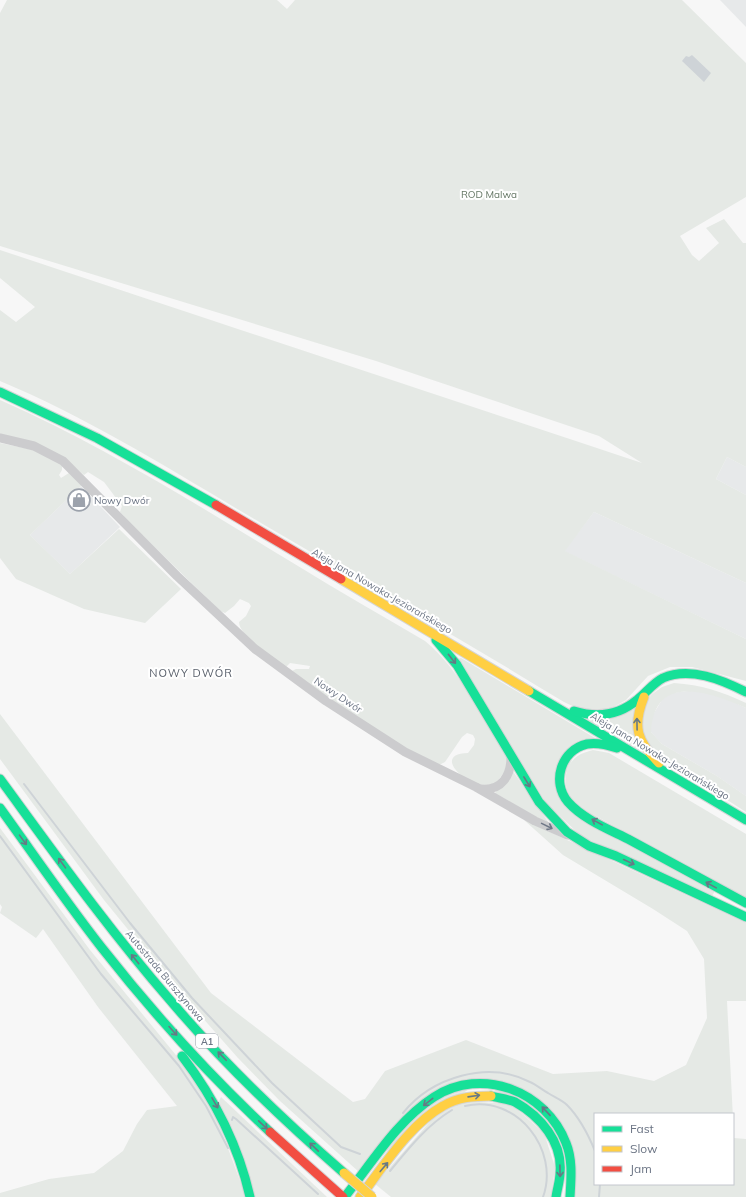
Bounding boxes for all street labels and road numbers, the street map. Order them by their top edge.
street label: Aleja Jana Nowaka-Jeziorańskiego [310,545,455,637]
street label: Nowy Dwór [311,674,365,716]
street label: Aleja Jana Nowaka-Jeziorańskiego [588,709,732,803]
street label: Autostrada Bursztynowa [123,927,207,1025]
road number: A1 [196,1034,218,1048]

